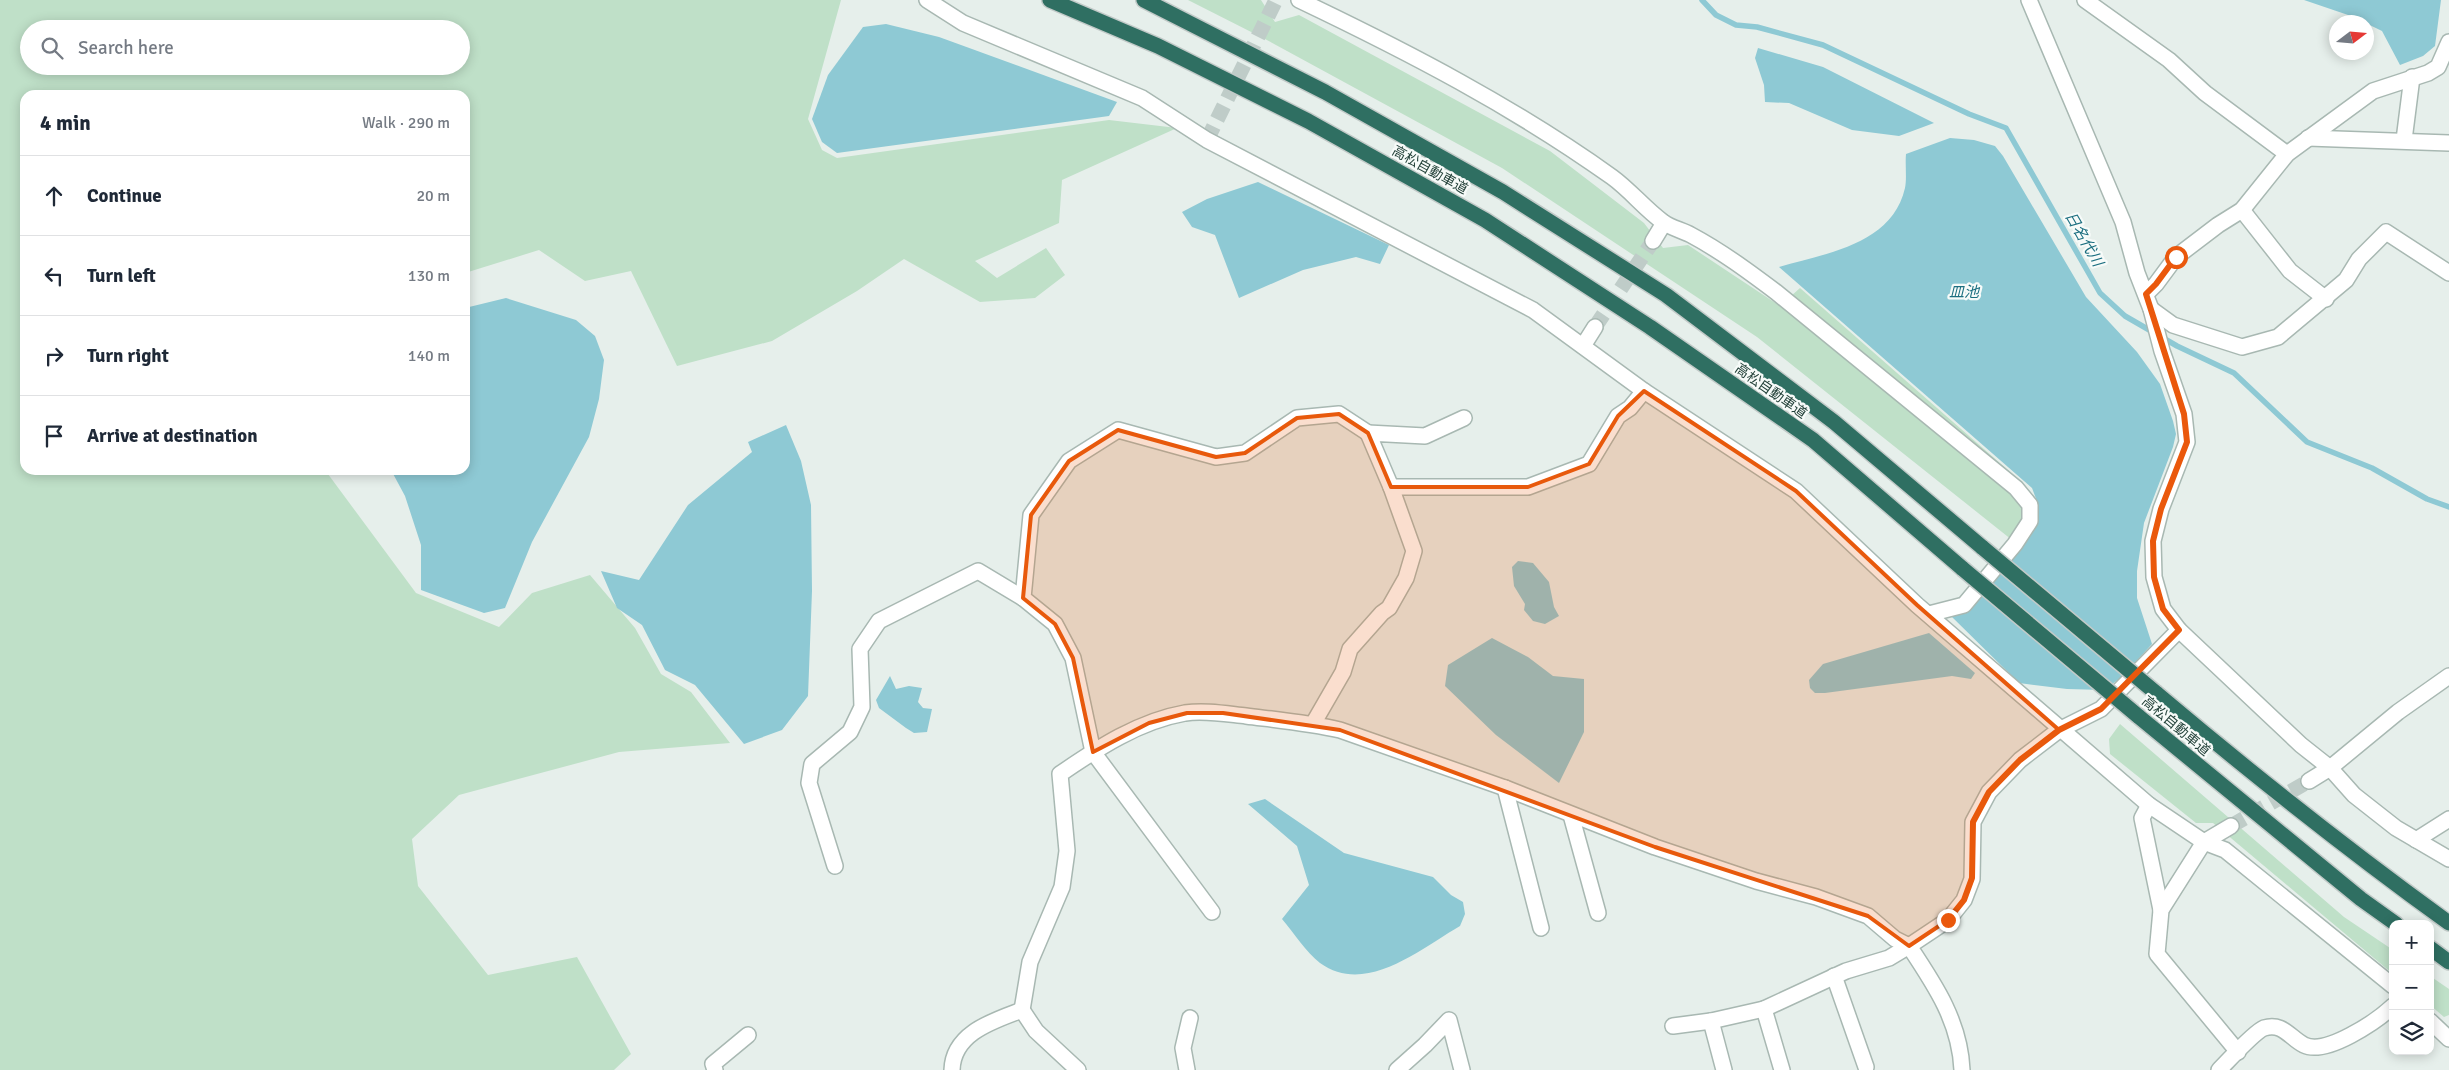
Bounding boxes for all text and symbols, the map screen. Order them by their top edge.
north arrow [2329,15,2374,60]
search box [20,20,470,75]
icon: search [38,34,66,62]
text: Search here [78,36,174,60]
text: 4 min [40,110,91,136]
text: Walk · 290 m [362,113,450,133]
street label: 高松自動車道 [1389,142,1471,198]
icon: ahead [40,182,68,210]
text: Continue [87,184,162,208]
text: 20 m [416,186,450,206]
water label: 日名代川 [2061,209,2108,271]
route start [2165,246,2188,269]
icon: left [40,262,68,290]
text: Turn left [87,264,156,288]
text: 130 m [408,266,450,286]
water label: 皿池 [1949,283,1981,301]
icon: right [40,342,68,370]
text: Turn right [87,344,169,368]
text: 140 m [408,346,450,366]
street label: 高松自動車道 [1732,360,1810,422]
icon: arrive [40,422,68,450]
text: Arrive at destination [87,424,258,448]
street label: 高松自動車道 [2138,692,2214,760]
route end [1937,909,1960,932]
map controls [2389,920,2434,1055]
button: + [2389,920,2434,965]
button: − [2389,965,2434,1010]
button: layers [2389,1010,2434,1055]

